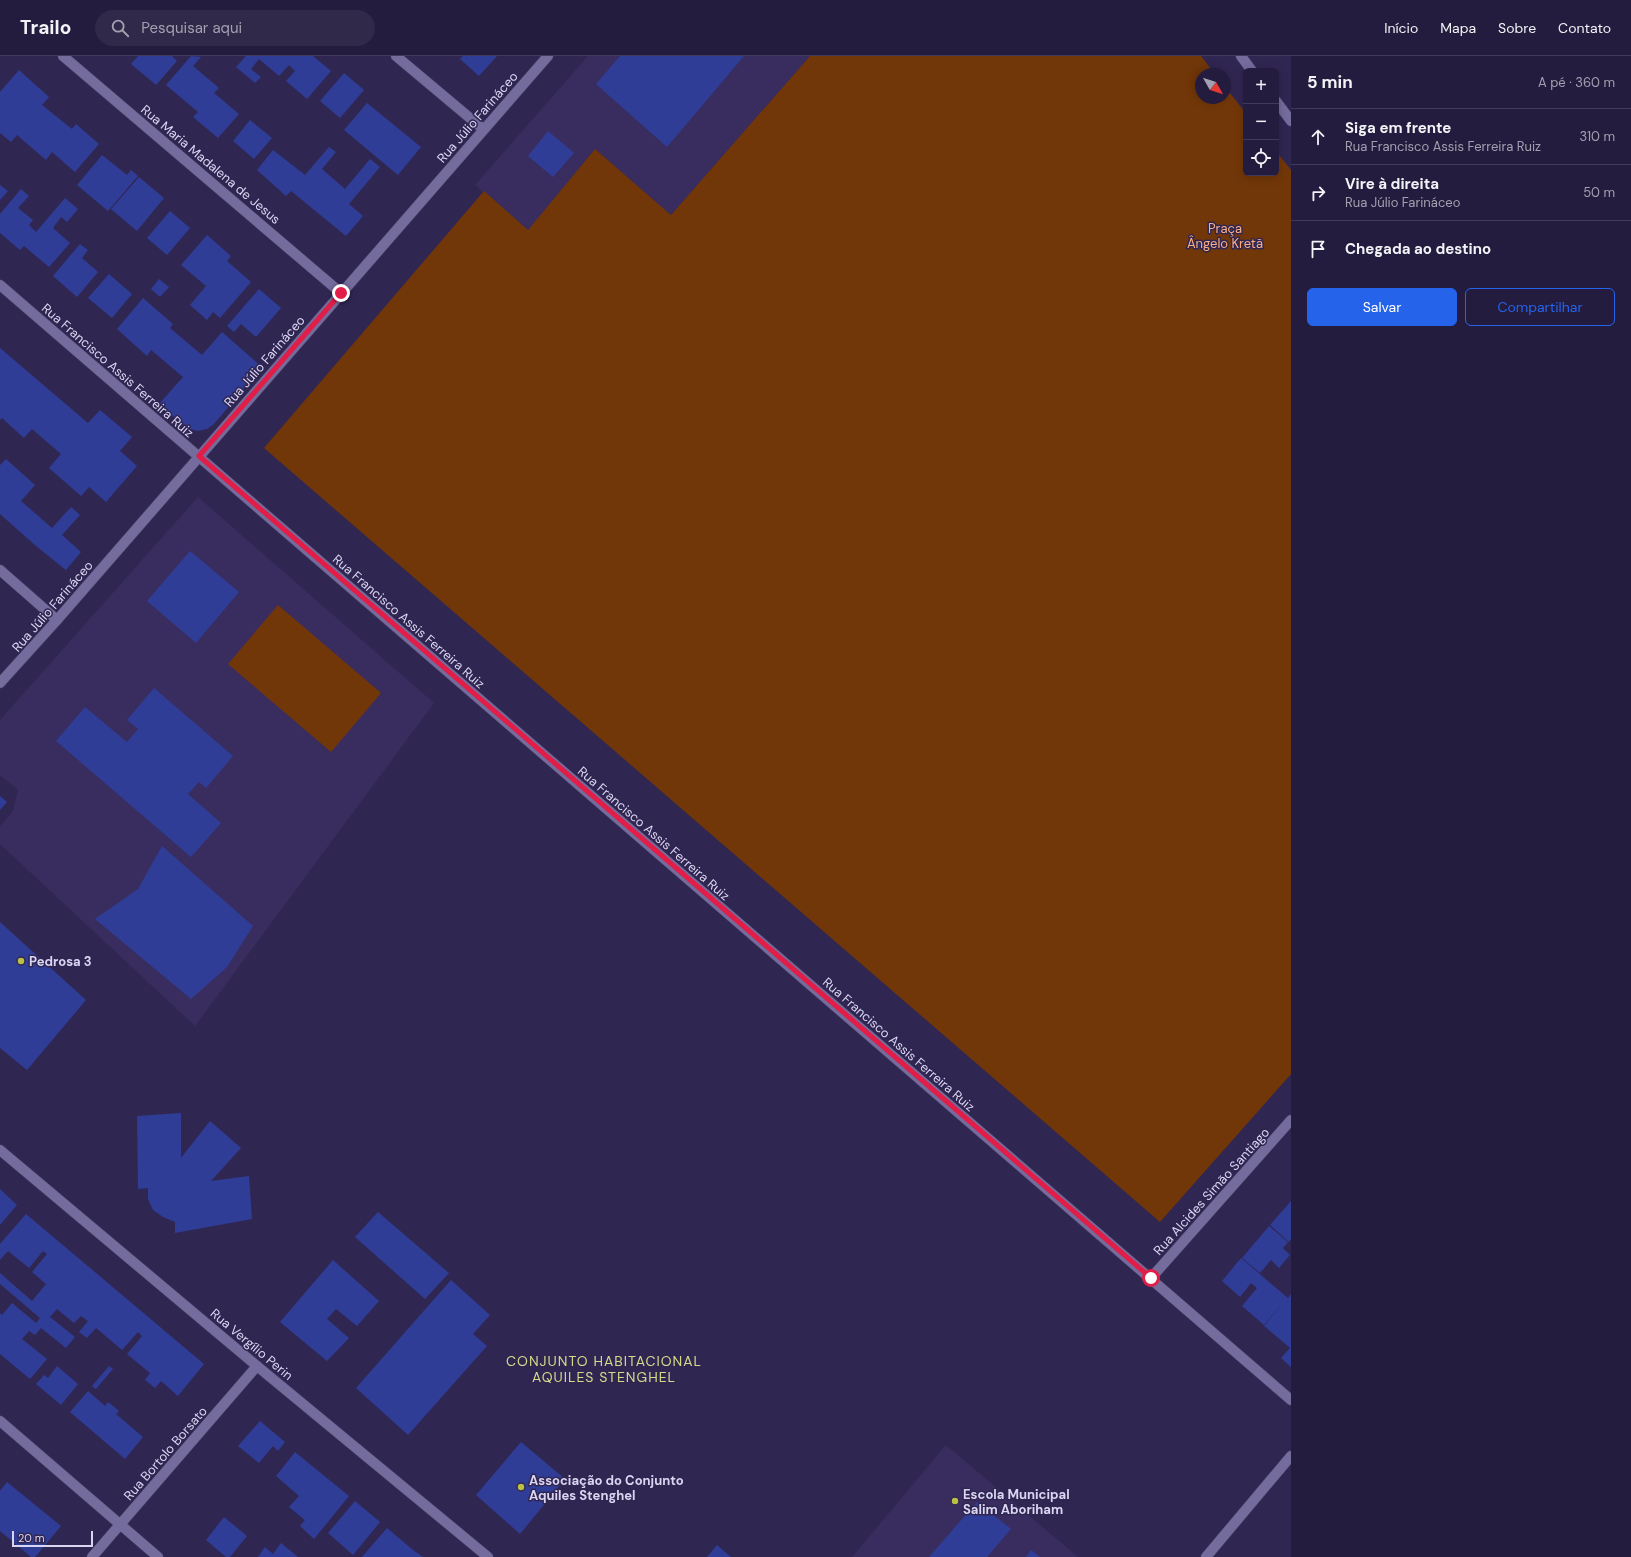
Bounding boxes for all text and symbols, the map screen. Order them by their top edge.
search box [95,10,375,46]
text: Trailo [20,15,71,40]
icon: search [109,17,131,39]
text: Pesquisar aqui [141,18,242,38]
text: Início [1384,19,1418,37]
text: Mapa [1440,19,1476,37]
text: Sobre [1498,19,1536,37]
text: Contato [1558,19,1611,37]
street label: Rua Júlio Farináceo [433,68,522,166]
north arrow [1195,68,1231,104]
map controls [1243,68,1279,176]
button: + [1243,68,1279,104]
text: 5 min [1307,71,1353,93]
text: A pé · 360 m [1538,74,1615,91]
street label: Rua Maria Madalena de Jesus [137,101,284,228]
button: − [1243,104,1279,140]
text: Siga em frente [1345,118,1451,138]
icon: ahead [1307,126,1329,148]
text: 310 m [1580,128,1615,145]
text: Rua Francisco Assis Ferreira Ruiz [1345,138,1541,155]
button: locate [1243,140,1279,176]
text: Vire à direita [1345,174,1439,194]
icon: right [1307,182,1329,204]
text: 50 m [1583,184,1615,201]
text: Rua Júlio Farináceo [1345,194,1460,211]
park label: Praça Ângelo Kretã [1187,220,1263,252]
icon: arrive [1307,238,1329,260]
text: Chegada ao destino [1345,239,1491,259]
route end [332,284,350,302]
button: Salvar [1307,288,1457,326]
button: Compartilhar [1465,288,1615,326]
street label: Rua Francisco Assis Ferreira Ruiz [38,300,197,441]
street label: Rua Júlio Farináceo [220,312,309,410]
street label: Rua Francisco Assis Ferreira Ruiz [329,551,488,692]
street label: Rua Júlio Farináceo [8,557,97,655]
street label: Rua Francisco Assis Ferreira Ruiz [574,763,733,904]
place label: Pedrosa 3 [29,953,92,970]
marker: Pedrosa 3 [16,956,26,966]
street label: Rua Francisco Assis Ferreira Ruiz [819,974,978,1115]
street label: Rua Alcides Simão Santiago [1150,1124,1273,1259]
route start [1142,1269,1160,1287]
street label: Rua Vergílio Perin [207,1305,297,1384]
district label: CONJUNTO HABITACIONAL AQUILES STENGHEL [506,1352,702,1386]
street label: Rua Bortolo Borsato [120,1403,211,1504]
place label: Associação do Conjunto Aquiles Stenghel [529,1472,684,1504]
marker: Associação do Conjunto Aquiles Stenghel [516,1482,526,1492]
place label: Escola Municipal Salim Aboriham [963,1486,1070,1518]
marker: Escola Municipal Salim Aboriham [950,1496,960,1506]
scale bar [12,1529,93,1548]
text: 20 m [18,1531,44,1545]

